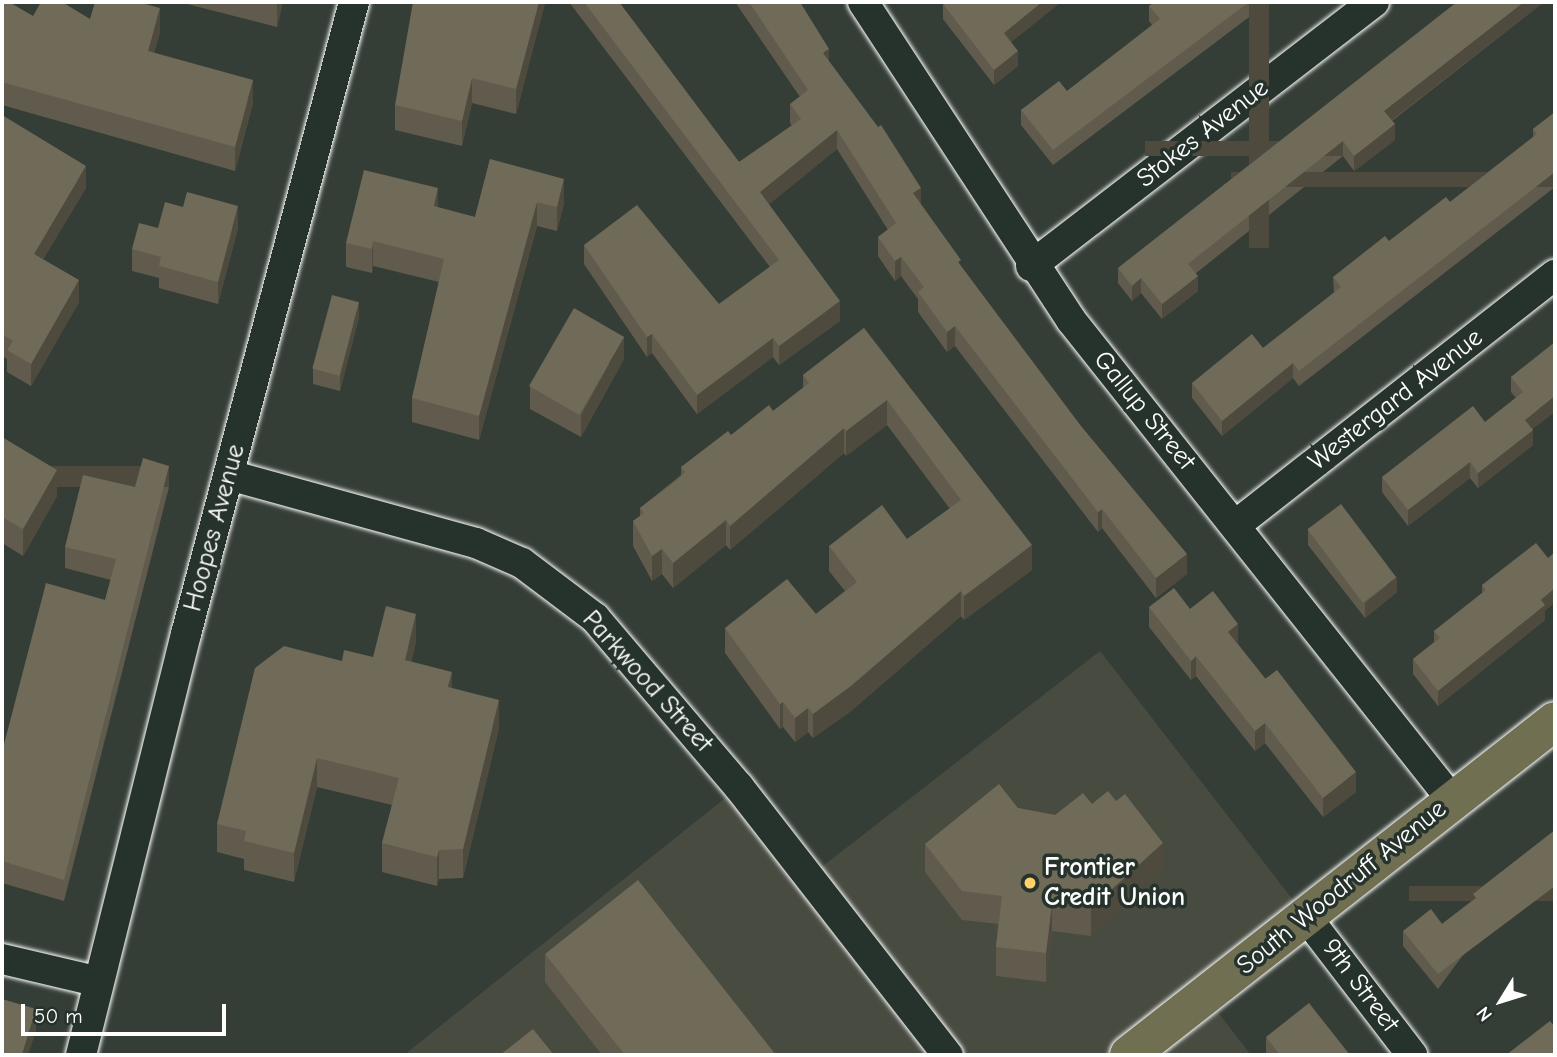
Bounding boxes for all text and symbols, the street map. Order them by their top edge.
street label: Stokes Avenue [1131,73,1275,195]
street label: Westergard Avenue [1303,322,1489,478]
street label: Gallup Street [1086,345,1202,477]
street label: Hoopes Avenue [178,441,252,615]
street label: Parkwood Street [575,605,719,759]
street label: South Woodruff Avenue [1231,794,1453,982]
place label: Frontier Credit Union [1044,852,1185,914]
marker: Frontier Credit Union [1022,875,1038,891]
street label: 9th Street [1315,933,1405,1039]
north arrow [1466,966,1536,1036]
scale bar [24,990,229,1034]
text: N [1472,1002,1497,1026]
text: 50 m [34,1004,83,1028]

